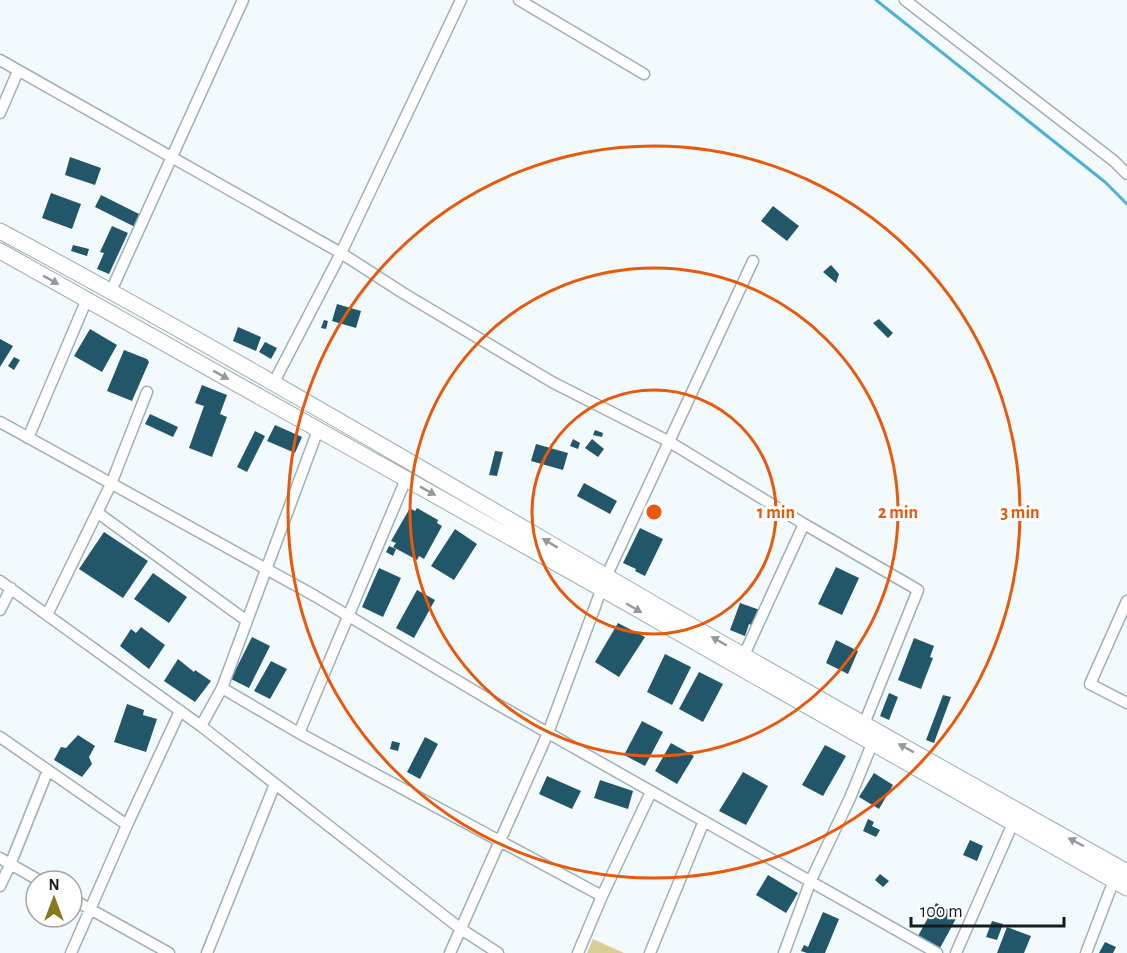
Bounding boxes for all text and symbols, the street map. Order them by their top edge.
one-way arrow [43,274,59,285]
one-way arrow [213,370,230,380]
one-way arrow [420,486,436,497]
centre of rings [644,502,664,522]
text: 1 min [757,504,795,522]
text: 2 min [878,504,918,522]
text: 3 min [1000,504,1040,522]
one-way arrow [541,538,558,548]
one-way arrow [626,603,643,613]
one-way arrow [710,636,727,646]
one-way arrow [897,743,914,753]
one-way arrow [1068,838,1085,847]
north arrow [24,869,84,929]
text: N [48,877,60,893]
scale bar [911,890,1064,928]
text: 100 m [920,903,963,921]

